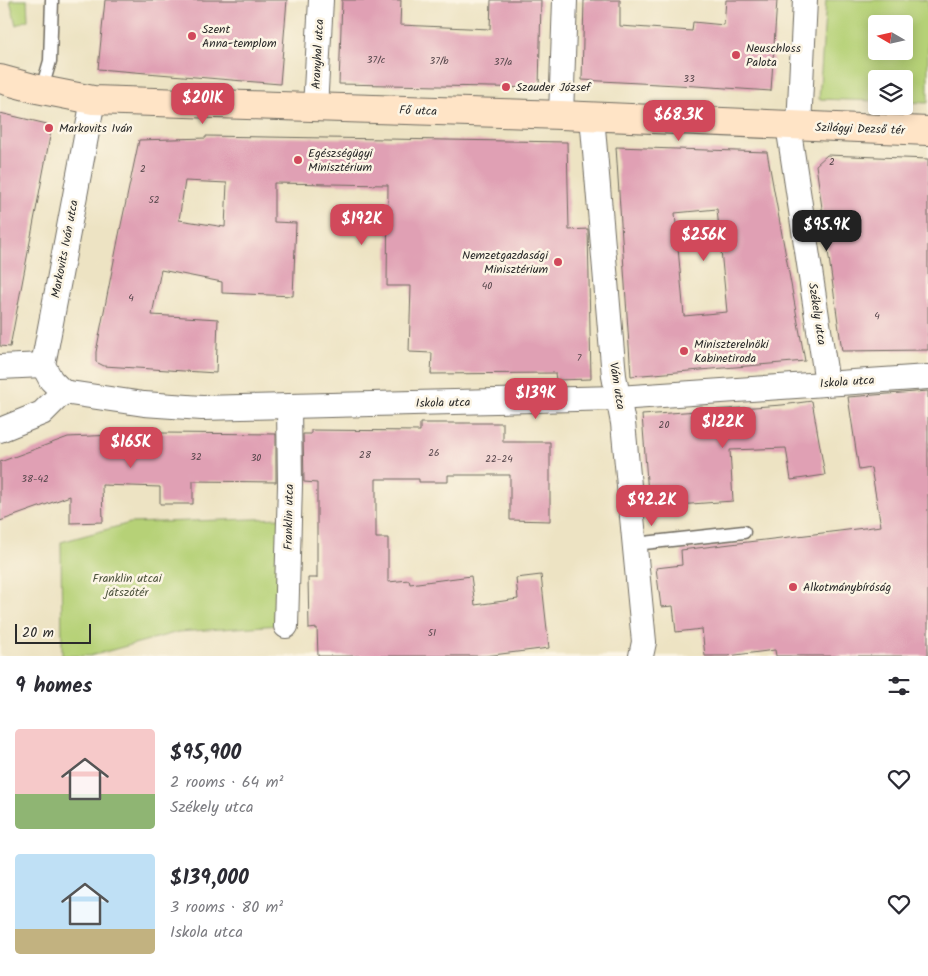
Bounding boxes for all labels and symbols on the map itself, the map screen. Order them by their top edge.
north arrow [868,15,912,60]
street label: Aranyhal utca [307,18,329,90]
place label: Szent Anna-templom [202,20,277,53]
marker: Szent Anna-templom [186,30,198,42]
place label: Neuschloss Palota [746,39,801,72]
marker: Neuschloss Palota [730,49,742,61]
house number: 37/c [367,52,386,68]
house number: 37/b [429,53,449,69]
house number: 37/a [494,54,513,70]
house number: 33 [683,71,695,87]
place label: Szauder József [516,78,592,97]
marker: Szauder József [500,81,512,93]
pin: $201K [168,82,238,125]
pin: $68.3K [638,100,720,142]
street label: Fő utca [399,101,438,121]
street label: Szilágyi Dezső tér [815,118,906,140]
place label: Markovits Iván [59,119,132,138]
marker: Markovits Iván [43,122,55,134]
place label: Egészségügyi Minisztérium [308,144,374,177]
marker: Egészségügyi Minisztérium [292,154,304,166]
house number: 2 [829,154,835,170]
house number: 2 [140,161,146,177]
house number: 52 [148,192,160,208]
street label: Markovits Iván utca [46,198,84,300]
pin: $192K [327,204,397,246]
pin: $95.9K [786,210,868,252]
pin: $256K [669,220,739,262]
place label: Nemzetgazdasági Minisztérium [462,246,549,279]
marker: Nemzetgazdasági Minisztérium [552,256,564,268]
house number: 40 [482,278,492,294]
street label: Székely utca [803,282,831,347]
house number: 4 [128,290,134,306]
house number: 4 [874,308,880,324]
place label: Miniszterelnöki Kabinetiroda [694,335,770,368]
marker: Miniszterelnöki Kabinetiroda [678,345,690,357]
house number: 7 [577,350,582,366]
street label: Vám utca [604,361,630,411]
street label: Iskola utca [819,371,875,393]
pin: $139K [501,378,571,420]
street label: Iskola utca [416,393,471,413]
pin: $122K [688,406,758,449]
house number: 20 [659,417,669,433]
pin: $165K [96,426,166,469]
house number: 26 [428,445,440,461]
house number: 28 [359,447,372,463]
house number: 32 [190,449,202,465]
house number: 30 [251,450,261,466]
house number: 22-24 [485,451,513,467]
house number: 38-42 [21,471,49,487]
street label: Franklin utca [279,483,299,550]
pin: $92.2K [611,484,693,527]
park label: Franklin utcai játszótér [92,569,163,602]
place label: Alkotmánybíróság [803,578,892,597]
marker: Alkotmánybíróság [787,581,799,593]
scale bar [15,621,91,644]
house number: 51 [428,625,436,641]

